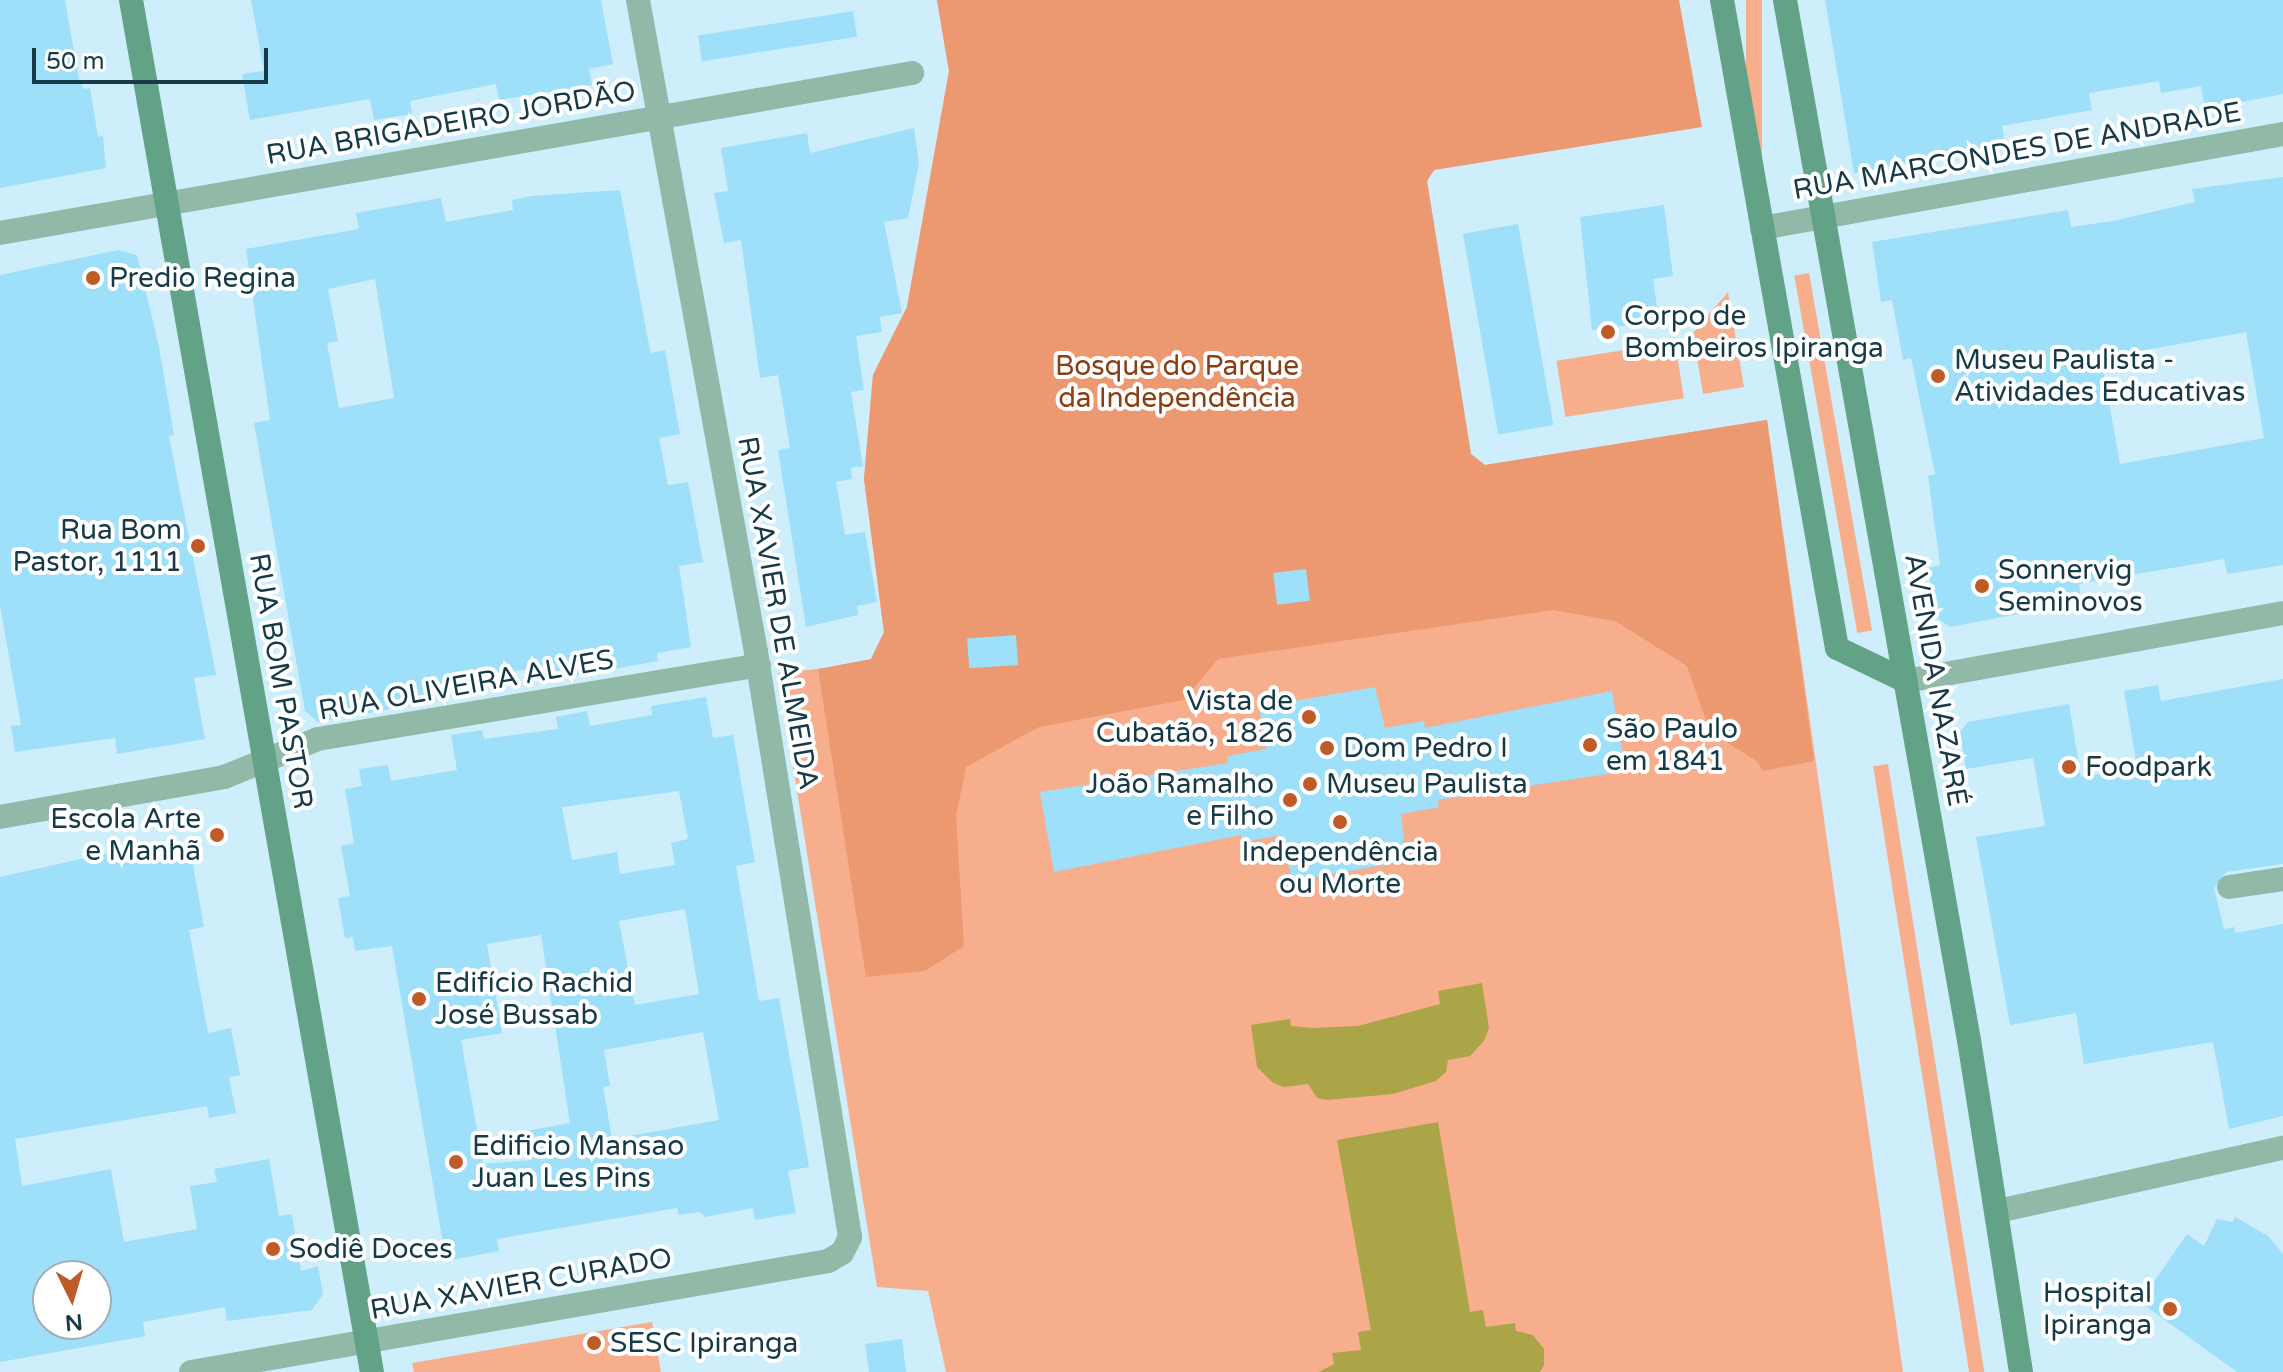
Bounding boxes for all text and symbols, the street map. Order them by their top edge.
scale bar [36,32,272,82]
text: 50 m [46,47,104,76]
street label: RUA BRIGADEIRO JORDÃO [264,74,638,172]
street label: RUA MARCONDES DE ANDRADE [1790,95,2244,207]
place label: Predio Regina [109,261,296,295]
marker: Predio Regina [84,269,102,287]
place label: Corpo de Bombeiros Ipiranga [1624,299,1884,365]
marker: Corpo de Bombeiros Ipiranga [1599,323,1617,341]
place label: Museu Paulista - Atividades Educativas [1954,343,2245,409]
park label: Bosque do Parque da Independência [1055,349,1299,415]
marker: Museu Paulista - Atividades Educativas [1929,367,1947,385]
street label: RUA XAVIER DE ALMEIDA [730,434,826,792]
place label: Rua Bom Pastor, 1111 [13,513,182,579]
marker: Rua Bom Pastor, 1111 [189,537,207,555]
street label: RUA BOM PASTOR [242,551,320,811]
street label: AVENIDA NAZARÉ [1897,551,1975,809]
place label: Sonnervig Seminovos [1998,553,2143,619]
marker: Sonnervig Seminovos [1973,577,1991,595]
street label: RUA OLIVEIRA ALVES [316,642,616,728]
place label: Vista de Cubatão, 1826 [1096,684,1293,750]
marker: Vista de Cubatão, 1826 [1300,708,1318,726]
place label: São Paulo em 1841 [1606,712,1738,778]
place label: Dom Pedro I [1343,731,1508,765]
marker: São Paulo em 1841 [1581,736,1599,754]
marker: Dom Pedro I [1318,739,1336,757]
place label: Foodpark [2085,750,2212,784]
marker: Foodpark [2060,758,2078,776]
place label: João Ramalho e Filho [1086,767,1274,833]
place label: Museu Paulista [1326,767,1528,801]
marker: Museu Paulista [1301,775,1319,793]
marker: João Ramalho e Filho [1281,791,1299,809]
place label: Escola Arte e Manhã [50,802,201,868]
marker: Independência ou Morte [1331,813,1349,831]
marker: Escola Arte e Manhã [208,826,226,844]
place label: Independência ou Morte [1241,835,1439,901]
place label: Edifício Rachid José Bussab [435,966,633,1032]
marker: Edifício Rachid José Bussab [410,990,428,1008]
place label: Edificio Mansao Juan Les Pins [472,1129,684,1195]
marker: Edificio Mansao Juan Les Pins [447,1153,465,1171]
place label: Sodiê Doces [289,1232,453,1266]
marker: Sodiê Doces [264,1240,282,1258]
street label: RUA XAVIER CURADO [367,1241,675,1327]
north arrow [32,1260,112,1340]
place label: Hospital Ipiranga [2043,1276,2152,1342]
marker: Hospital Ipiranga [2159,1298,2181,1320]
text: N [64,1308,84,1336]
place label: SESC Ipiranga [610,1326,798,1360]
marker: SESC Ipiranga [585,1334,603,1352]

